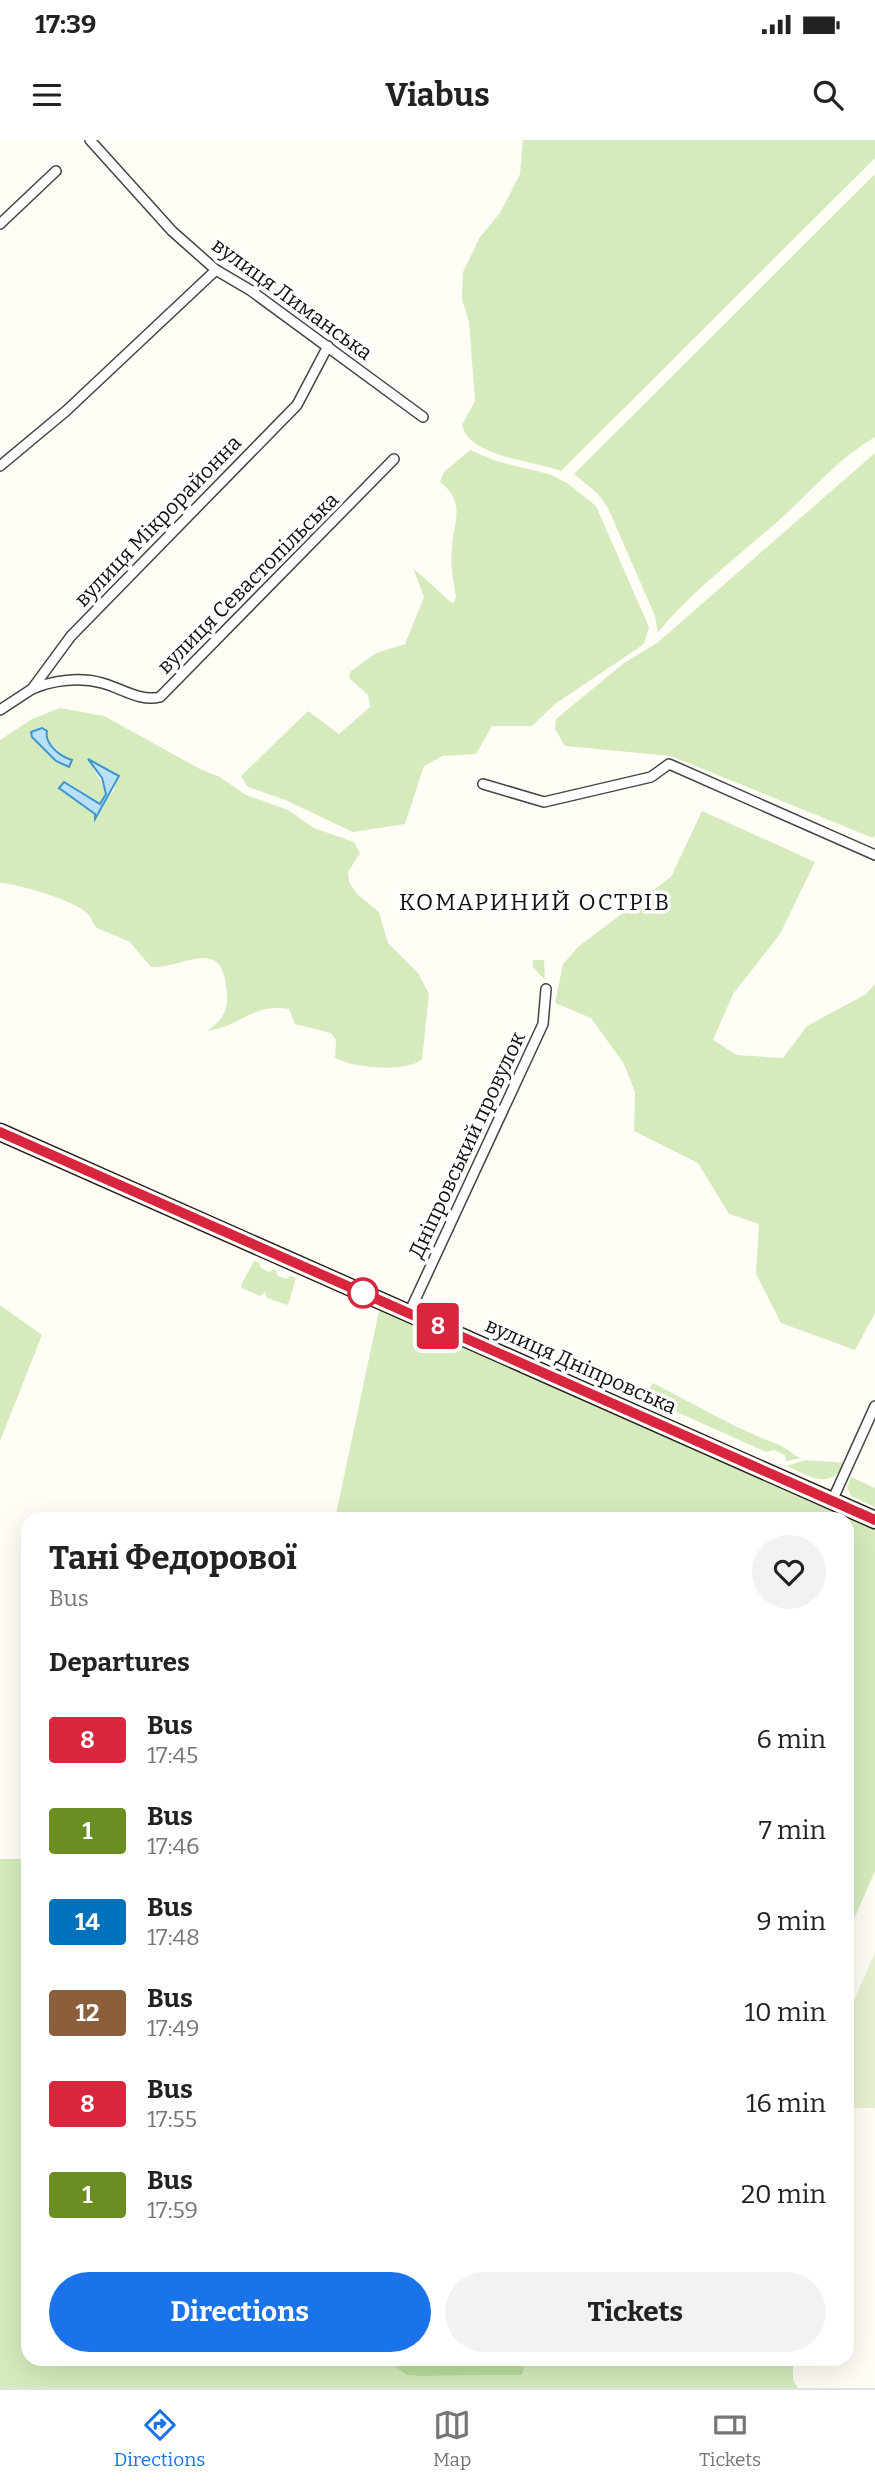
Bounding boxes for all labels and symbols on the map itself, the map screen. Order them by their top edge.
street label: вулиця Лиманська [207,232,378,366]
street label: вулиця Мікрорайонна [69,429,247,612]
street label: вулиця Севастопільська [152,487,344,679]
district label: КОМАРИНИЙ ОСТРІВ [399,888,671,916]
street label: Дніпровський провулок [403,1027,531,1262]
unlabelled marker [348,1278,378,1308]
line badge: 8 [415,1303,461,1349]
street label: вулиця Дніпровська [481,1312,681,1420]

